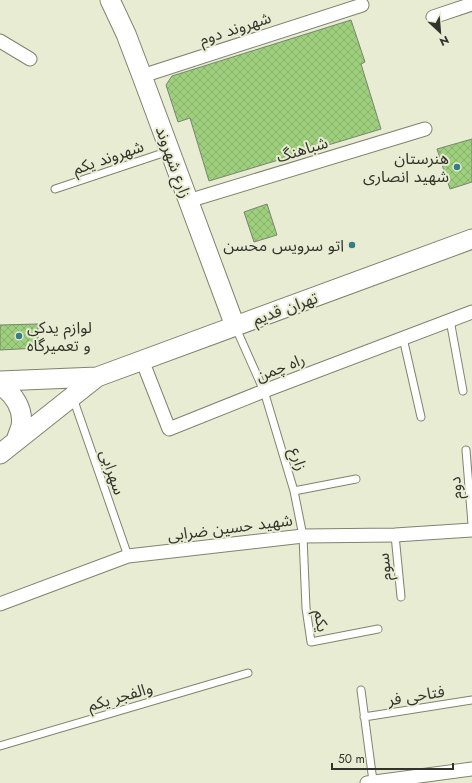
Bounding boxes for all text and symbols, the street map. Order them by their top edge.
street label: شهروند دوم [196,6,274,52]
north arrow [420,12,460,52]
text: N [437,32,452,50]
street label: زارع شهروند [149,123,197,202]
street label: شباهنگ [273,131,331,168]
street label: شهروند یکم [70,135,147,181]
place label: هنرستان شهید انصاری [363,147,449,188]
marker: هنرستان شهید انصاری [452,162,462,172]
place label: اتو سرویس محسن [223,234,344,257]
marker: اتو سرویس محسن [347,240,357,250]
street label: تهران قدیم [249,286,322,332]
place label: لوازم یدکی و تعمیرگاه [27,316,92,357]
marker: لوازم یدکی و تعمیرگاه [14,331,24,341]
street label: راه چمن [252,348,308,387]
street label: زارع [283,445,313,474]
street label: سهرابی [94,446,131,498]
street label: دوم [443,476,469,500]
street label: شهید حسین ضرابی [166,508,294,547]
street label: سوم [372,552,398,582]
street label: یکم [308,609,334,634]
street label: والفجر یکم [85,676,155,718]
street label: فتاحی فر [385,680,446,711]
scale bar [332,745,453,771]
text: 50 m [338,750,365,768]

